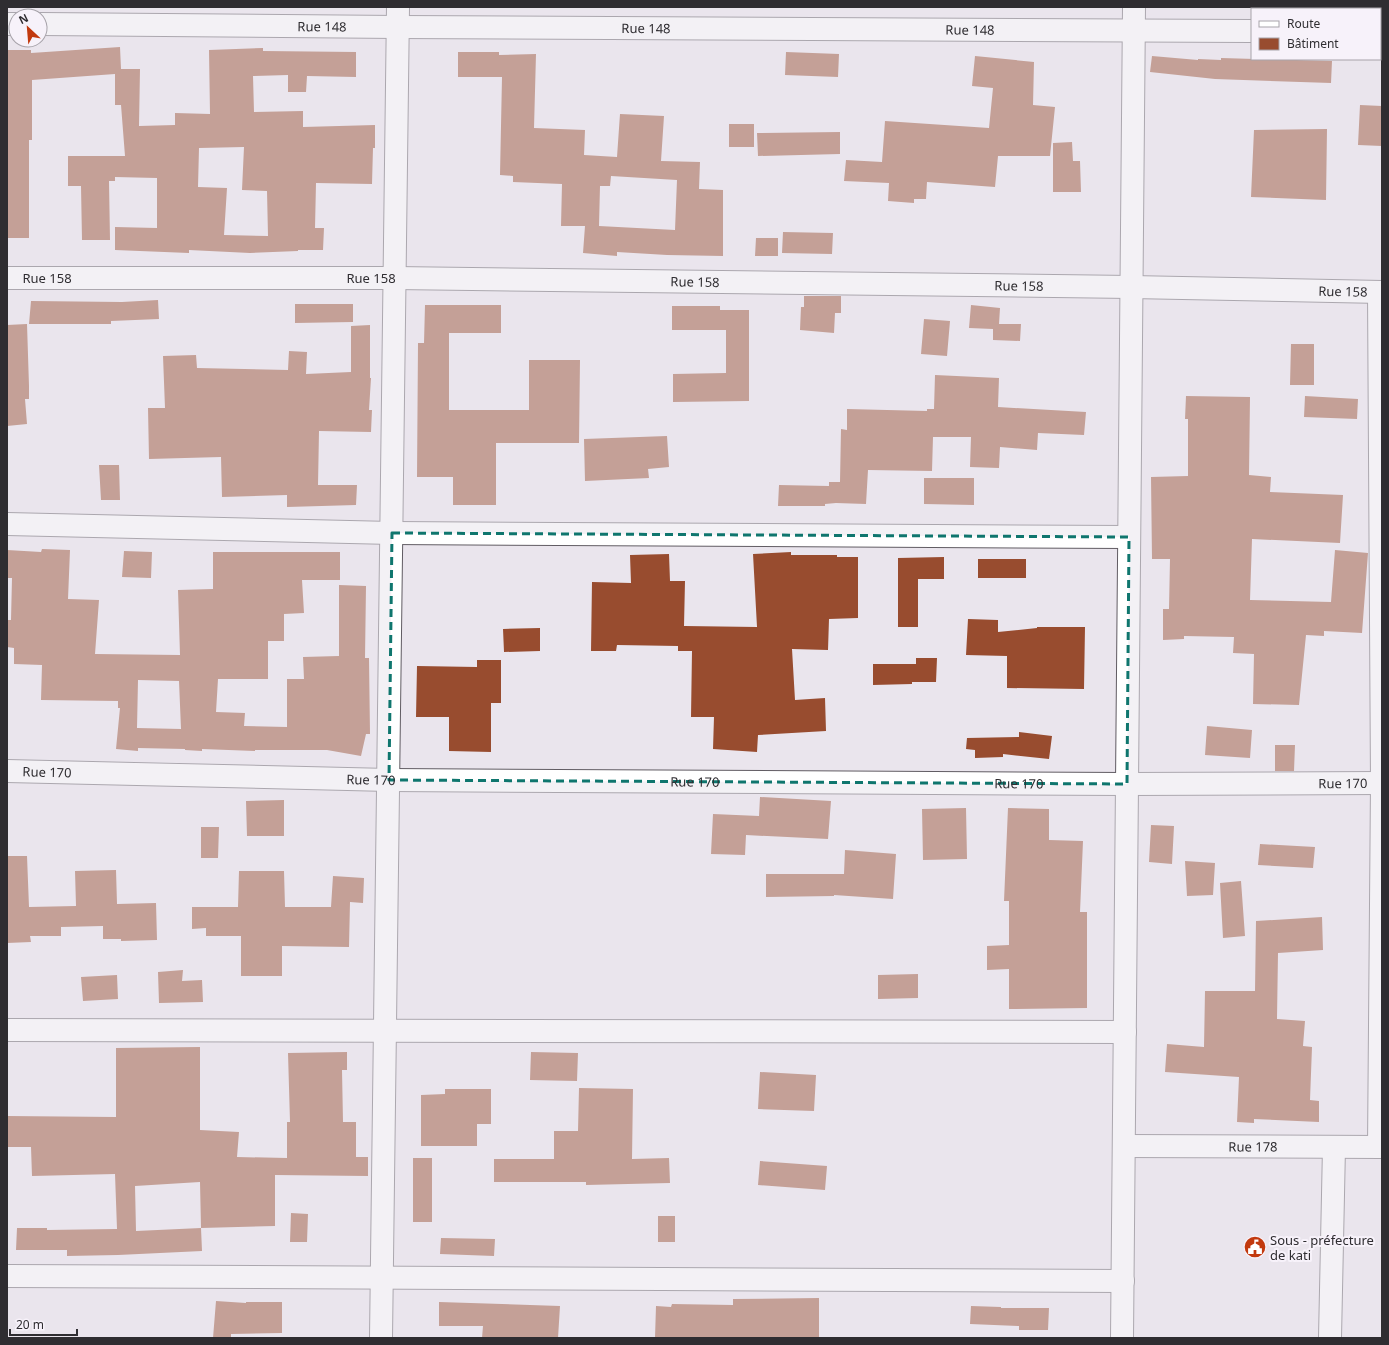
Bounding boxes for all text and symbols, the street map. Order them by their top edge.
north arrow [8,8,48,48]
legend [1251,8,1381,60]
text: N [16,10,31,27]
text: Route [1287,15,1320,32]
street label: Rue 148 [297,17,347,36]
street label: Rue 148 [621,19,671,37]
street label: Rue 148 [945,21,995,39]
text: Bâtiment [1287,35,1339,52]
street label: Rue 158 [22,269,72,287]
street label: Rue 158 [346,269,396,287]
street label: Rue 158 [670,272,720,291]
street label: Rue 158 [994,276,1044,295]
street label: Rue 158 [1318,282,1368,301]
street label: Rue 170 [22,762,72,782]
street label: Rue 170 [346,770,396,789]
street label: Rue 170 [670,773,720,791]
street label: Rue 170 [994,774,1044,793]
street label: Rue 170 [1318,774,1368,792]
street label: Rue 178 [1228,1137,1278,1156]
place label: Sous - préfecture de kati [1270,1231,1374,1264]
public building icon: Sous - préfecture de kati [1242,1234,1268,1260]
scale bar [10,1311,77,1337]
text: 20 m [16,1316,44,1333]

